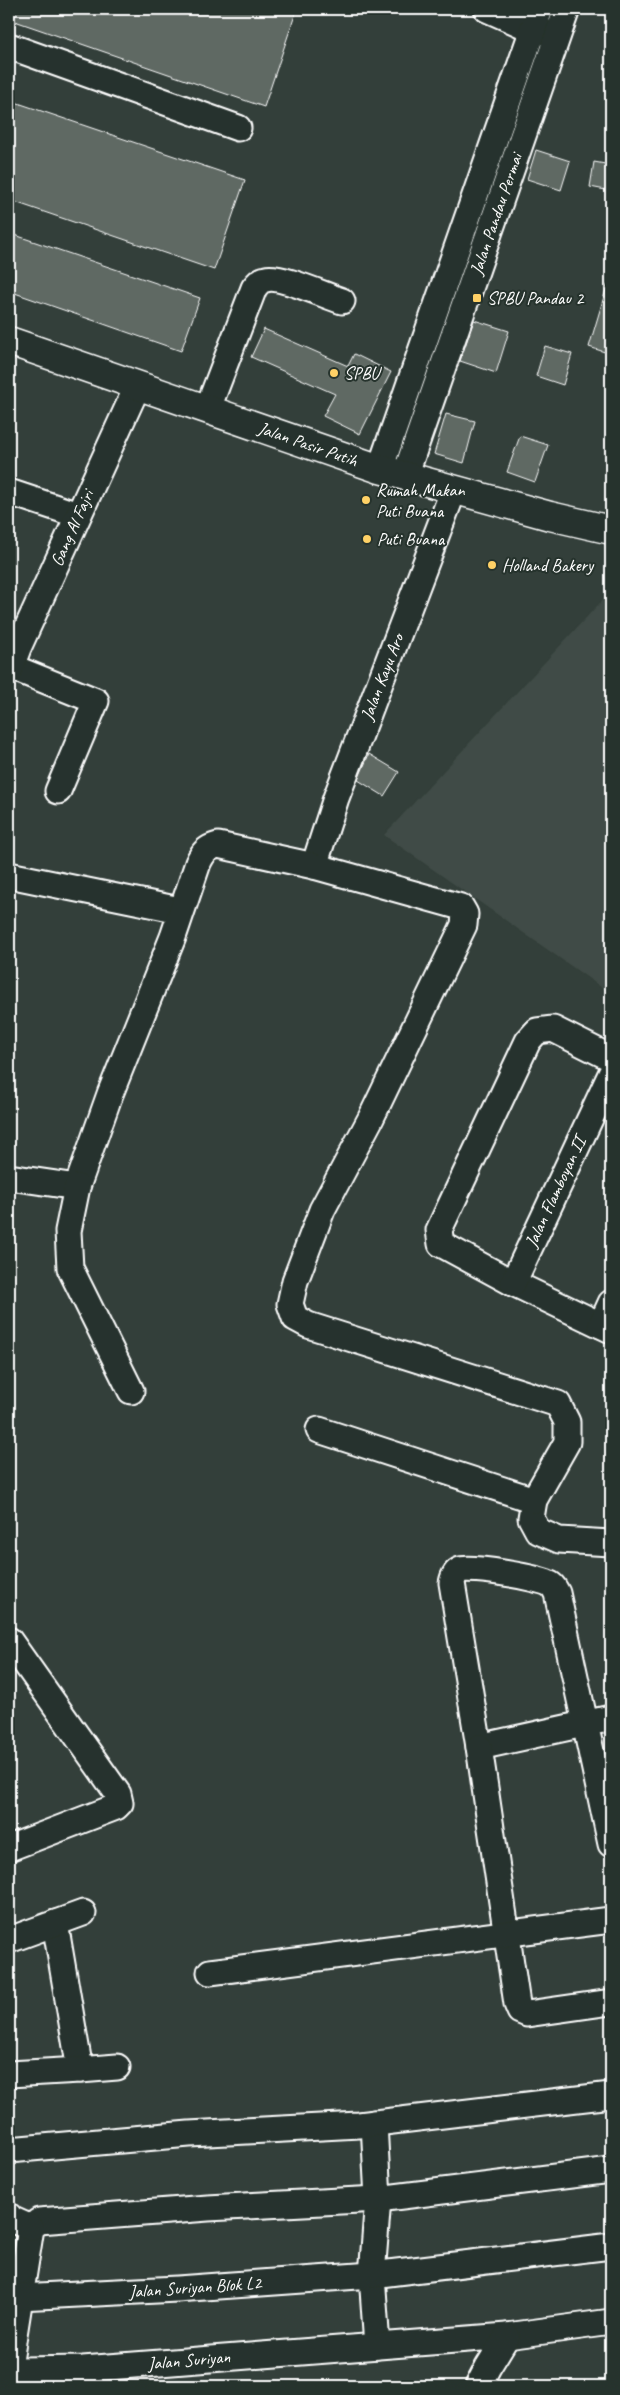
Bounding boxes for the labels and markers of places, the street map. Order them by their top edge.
place label: SPBU Pandau 2 [487,287,585,309]
marker: SPBU Pandau 2 [471,292,483,304]
place label: SPBU [344,362,382,384]
marker: SPBU [328,367,340,379]
place label: Rumah Makan Puti Buana [376,479,465,522]
marker: Rumah Makan Puti Buana [360,494,372,506]
place label: Puti Buana [377,528,446,550]
marker: Puti Buana [361,533,373,545]
place label: Holland Bakery [502,554,595,576]
marker: Holland Bakery [486,559,498,571]

